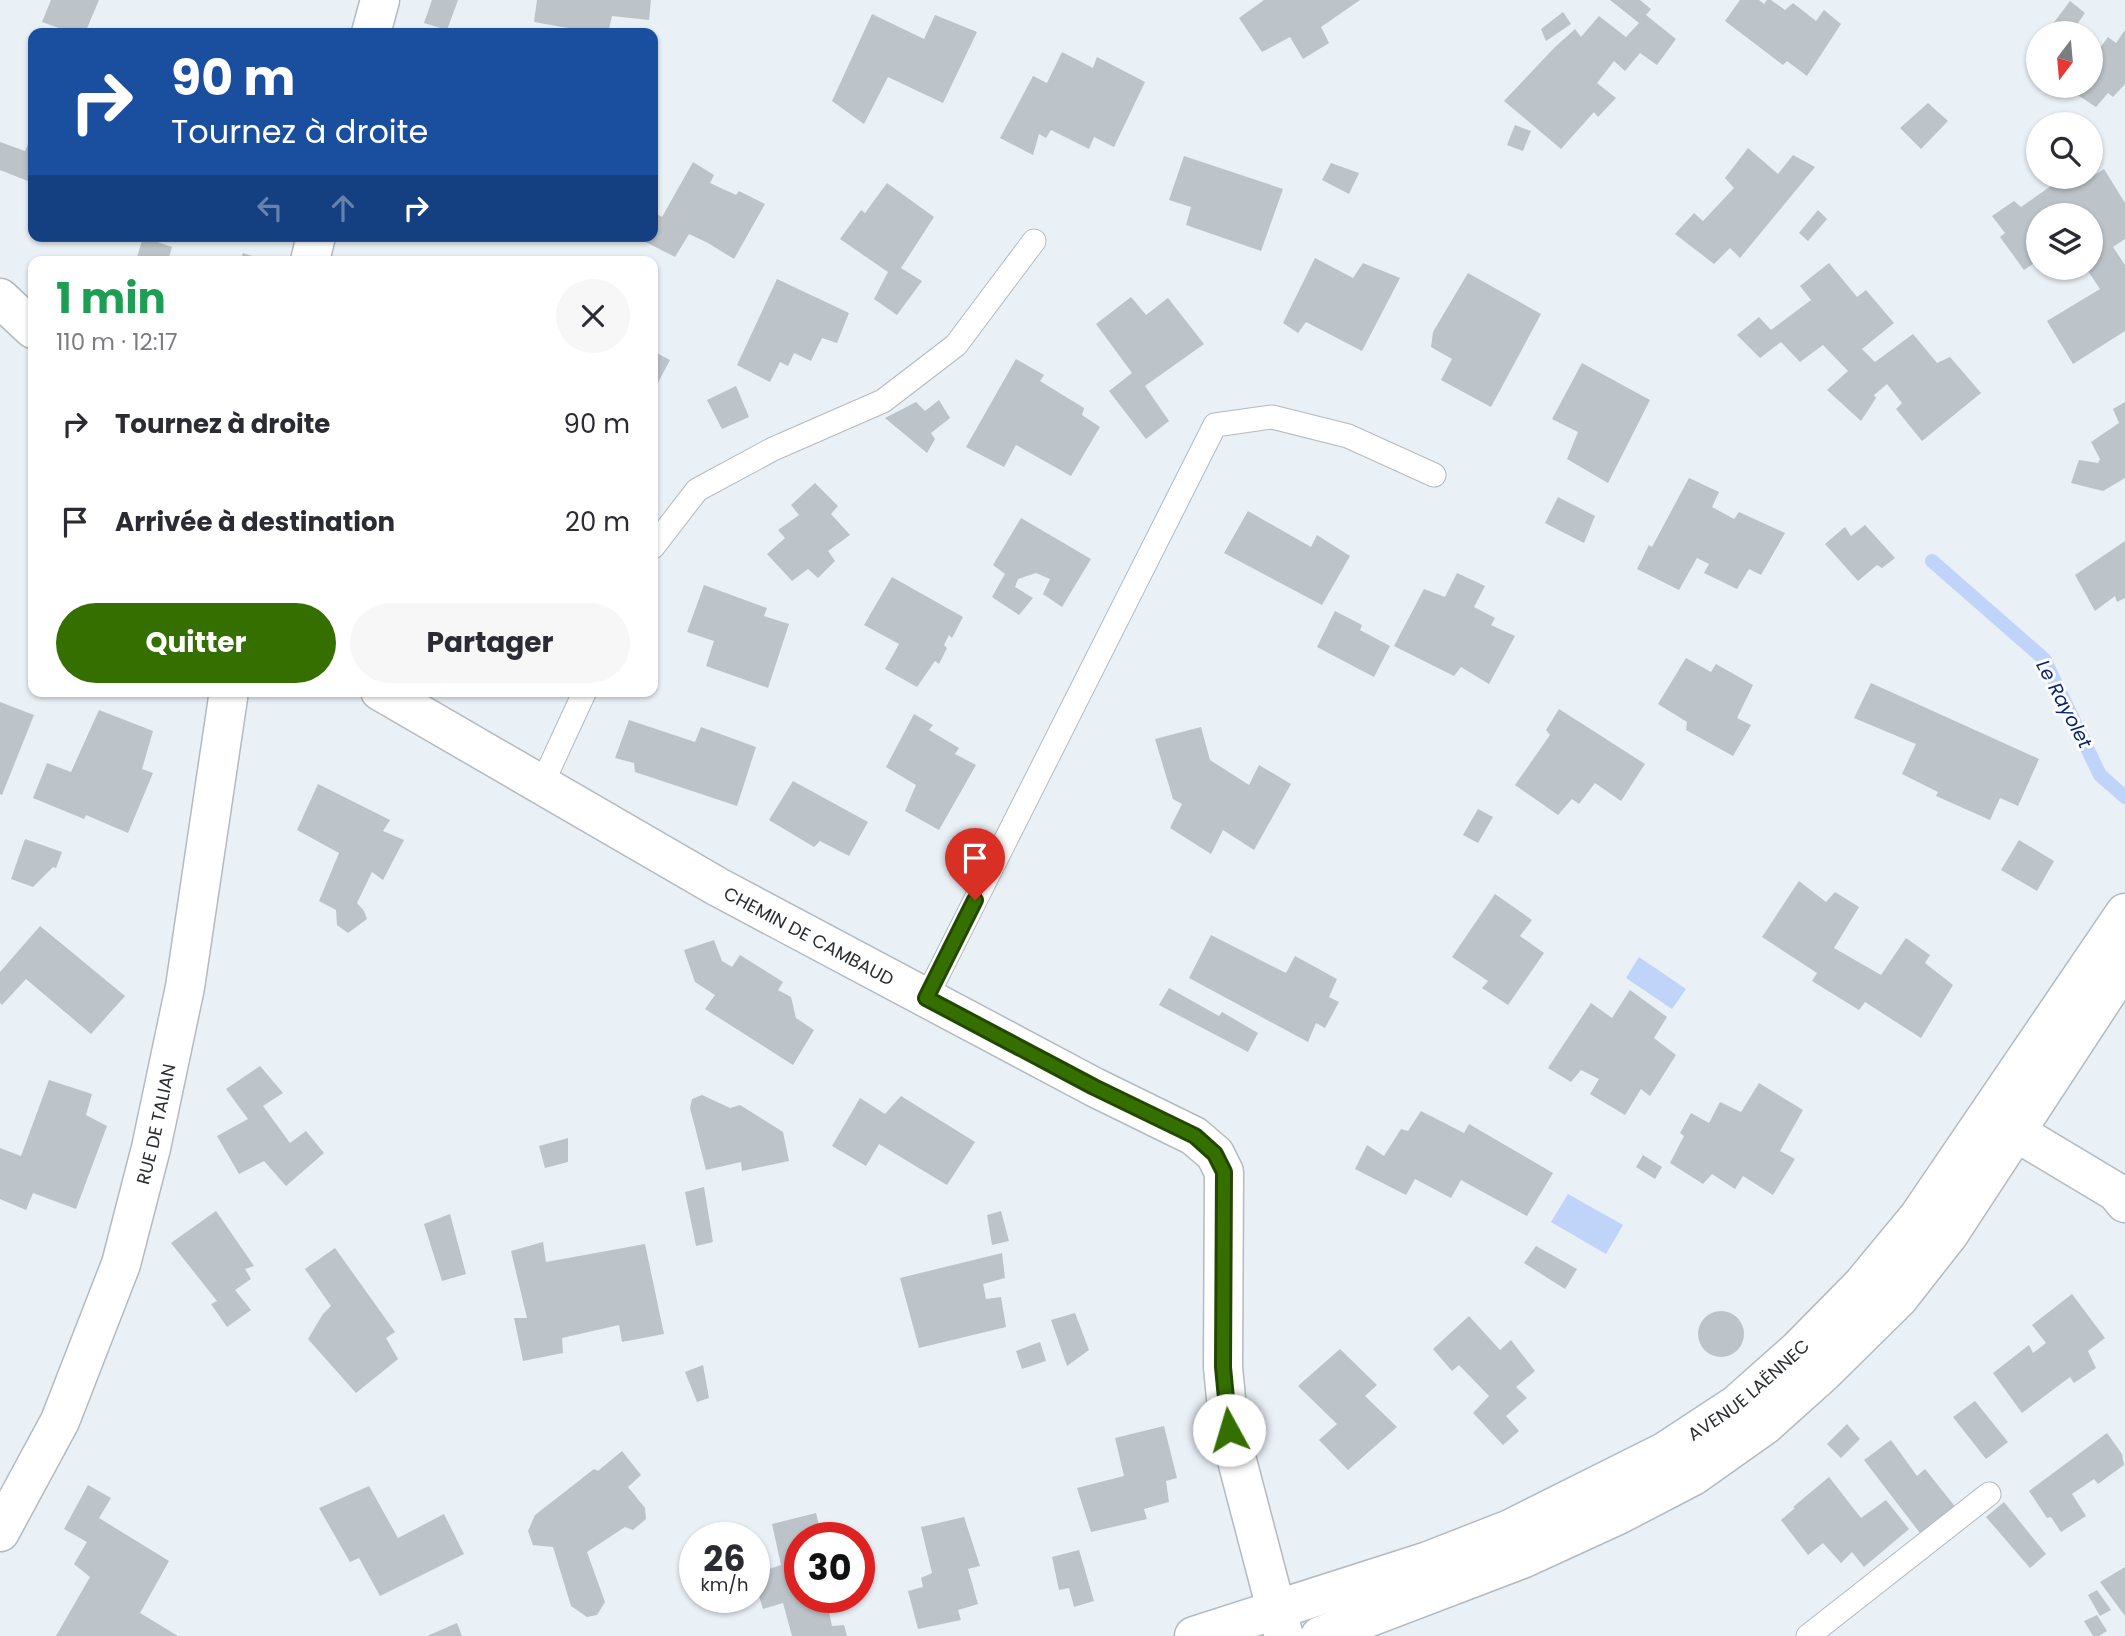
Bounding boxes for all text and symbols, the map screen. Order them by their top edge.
north arrow [2026,21,2104,98]
map controls [2026,21,2103,280]
text: 90 m [171,44,295,112]
icon: right [56,56,147,147]
text: Tournez à droite [171,109,428,154]
button: search [2026,112,2103,189]
icon: left [251,189,289,227]
icon: ahead [324,189,362,227]
icon: right [397,189,435,227]
button: layers [2026,203,2103,280]
text: 1 min [56,269,166,328]
button: close [556,279,630,353]
text: 110 m · 12:17 [56,326,178,358]
icon: right [56,405,94,443]
text: Tournez à droite [115,406,330,442]
text: 90 m [564,406,630,442]
icon: arrive [56,503,94,541]
text: Arrivée à destination [115,504,395,540]
text: 20 m [565,504,630,540]
button: Quitter [56,603,336,683]
button: Partager [350,603,630,683]
water label: Le Rayolet [2029,655,2099,754]
pin [945,828,1005,900]
icon: arrive [956,839,994,877]
street label: CHEMIN DE CAMBAUD [720,880,899,991]
street label: RUE DE TALIAN [130,1061,181,1187]
street label: AVENUE LAËNNEC [1682,1333,1815,1446]
position arrow [1192,1393,1266,1467]
speed limit sign: 30 [784,1522,875,1613]
text: 26 [703,1534,746,1583]
text: km/h [701,1572,748,1597]

